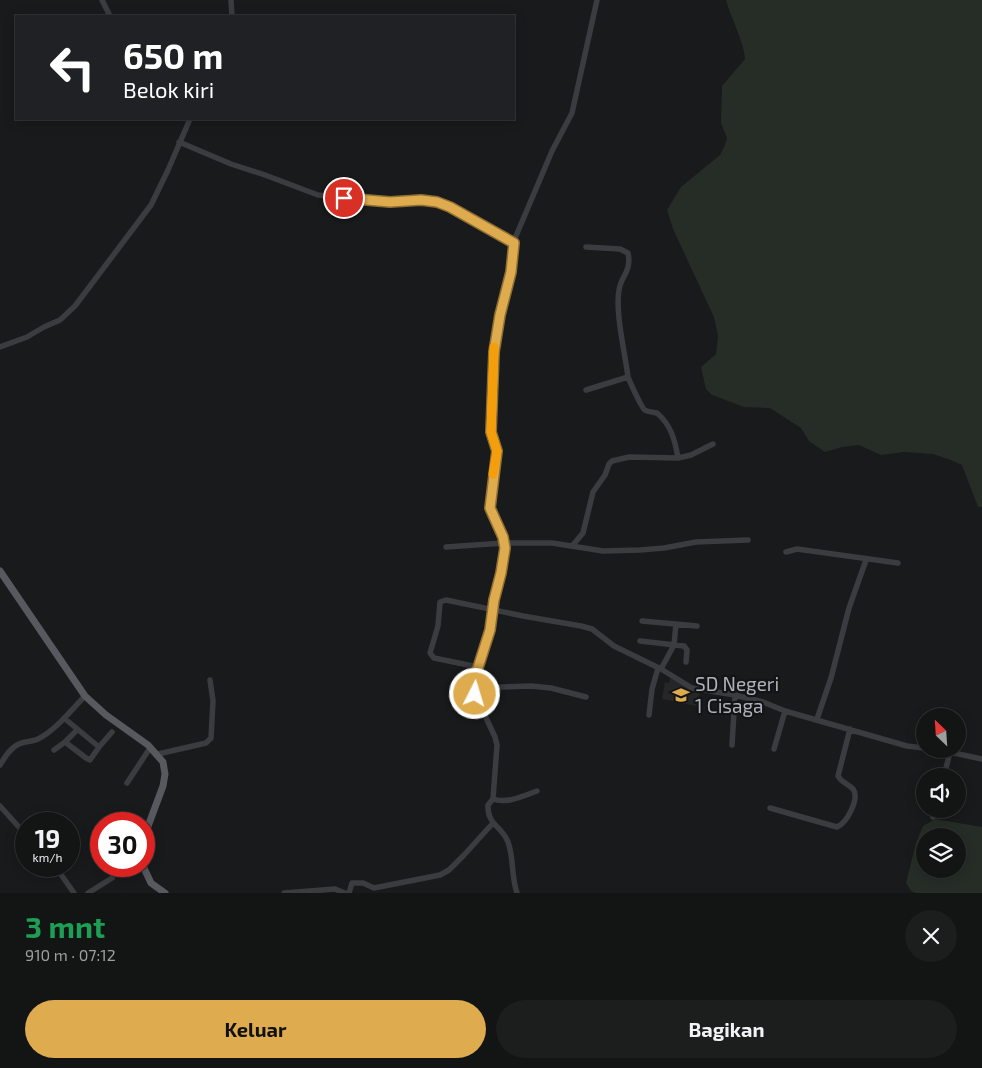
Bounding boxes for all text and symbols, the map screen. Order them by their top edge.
text: 650 m [123,34,223,76]
icon: left [40,35,105,100]
text: Belok kiri [123,76,214,102]
pin [323,177,365,219]
icon: arrive [330,184,358,212]
position arrow [448,667,500,719]
place label: SD Negeri 1 Cisaga [695,672,779,717]
school or university icon: SD Negeri 1 Cisaga [671,685,691,705]
north arrow [916,708,966,758]
map controls [916,708,966,878]
button: sound [916,768,966,818]
speed limit sign: 30 [90,812,155,877]
text: 19 [35,823,60,853]
button: layers [916,828,966,878]
text: km/h [33,850,62,864]
text: 3 mnt [25,908,105,944]
button: close [905,910,957,962]
text: 910 m · 07:12 [25,945,116,964]
button: Keluar [25,1000,486,1058]
button: Bagikan [496,1000,957,1058]

